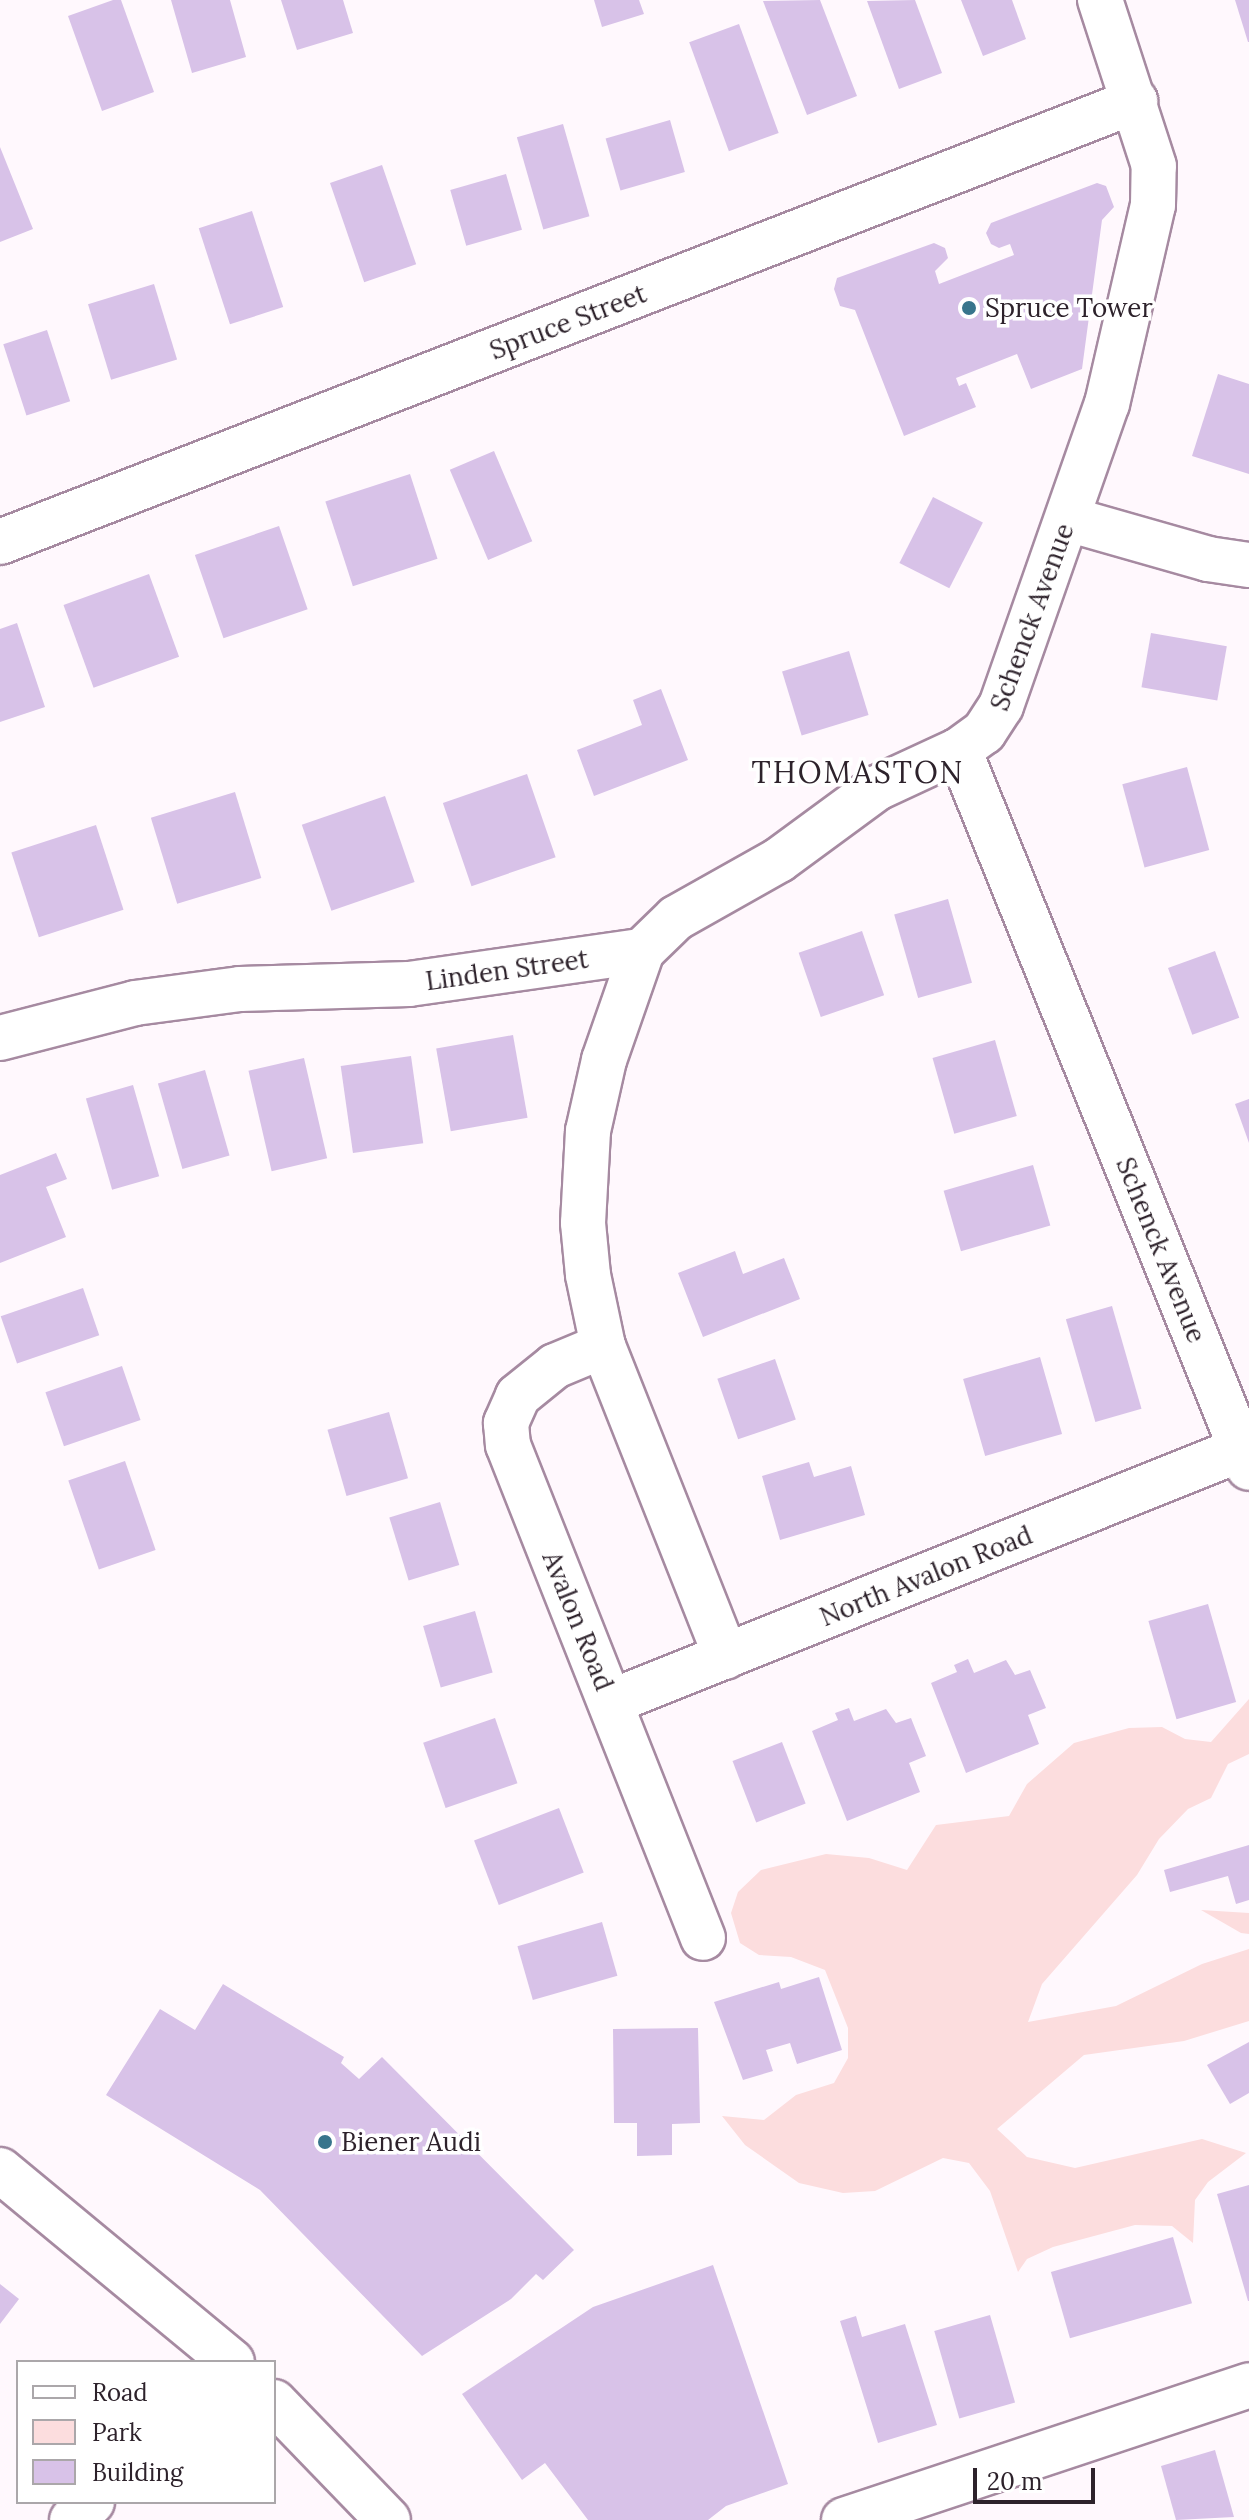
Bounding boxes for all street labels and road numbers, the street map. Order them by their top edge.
street label: Spruce Street [485,278,651,366]
street label: Schenck Avenue [984,519,1080,715]
street label: Linden Street [424,943,590,997]
street label: Schenck Avenue [1110,1153,1212,1347]
street label: North Avalon Road [815,1519,1037,1633]
street label: Avalon Road [536,1547,620,1695]

